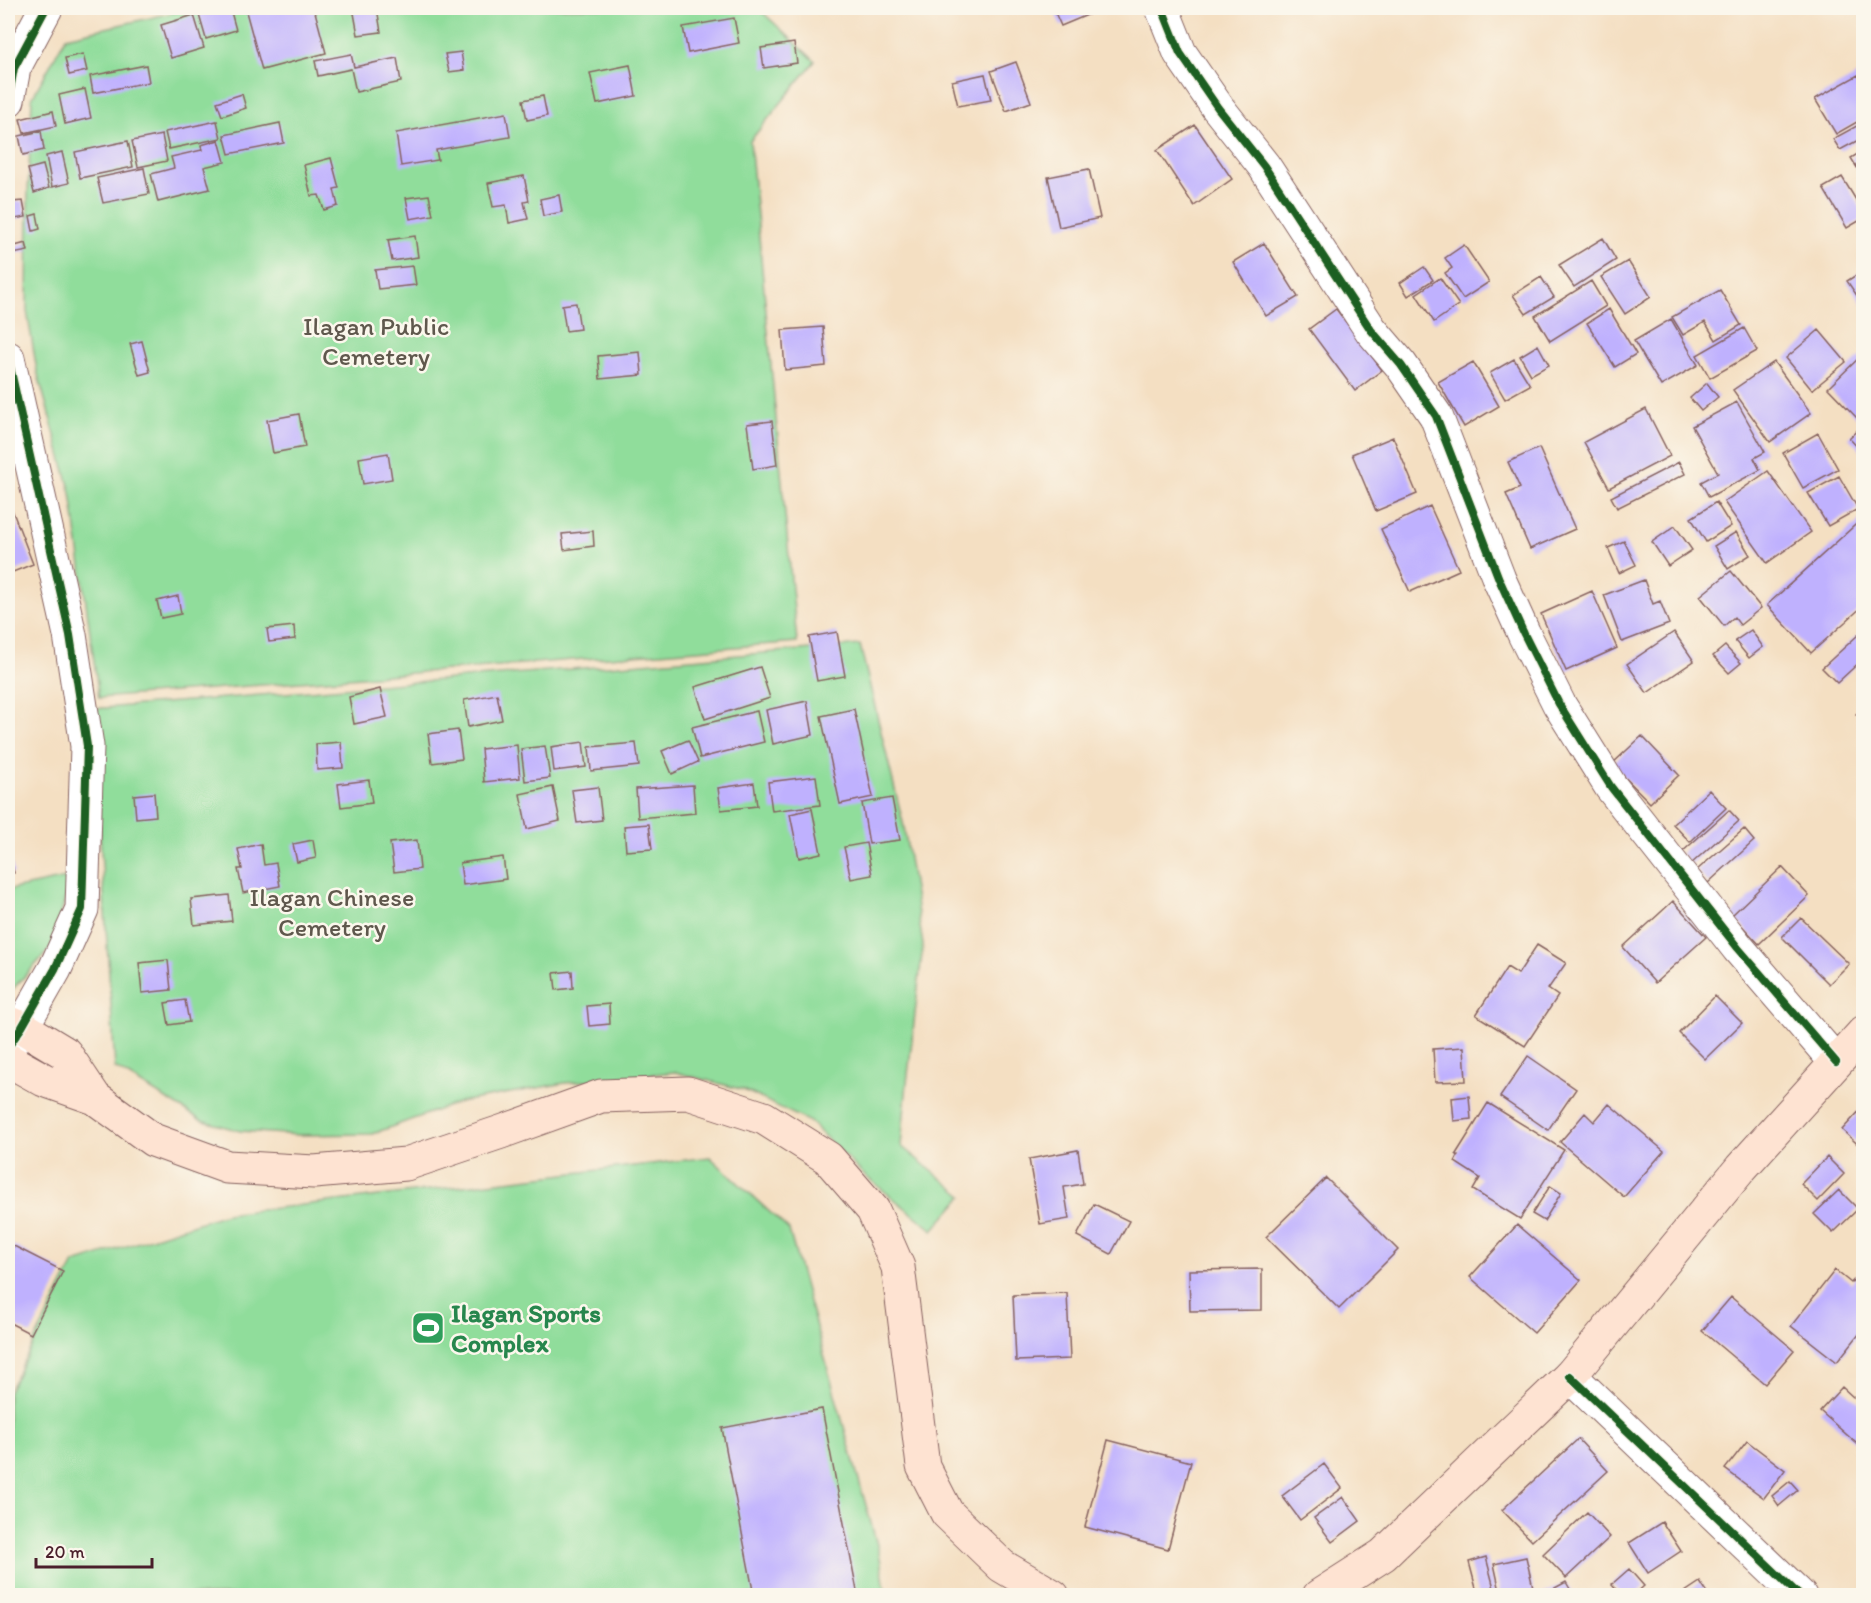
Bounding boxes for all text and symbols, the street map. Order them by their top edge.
park label: Ilagan Public Cemetery [303,310,449,372]
park label: Ilagan Chinese Cemetery [250,881,414,943]
place label: Ilagan Sports Complex [451,1297,601,1359]
sports icon: Ilagan Sports Complex [410,1310,446,1346]
scale bar [36,1531,152,1569]
text: 20 m [45,1541,85,1563]

